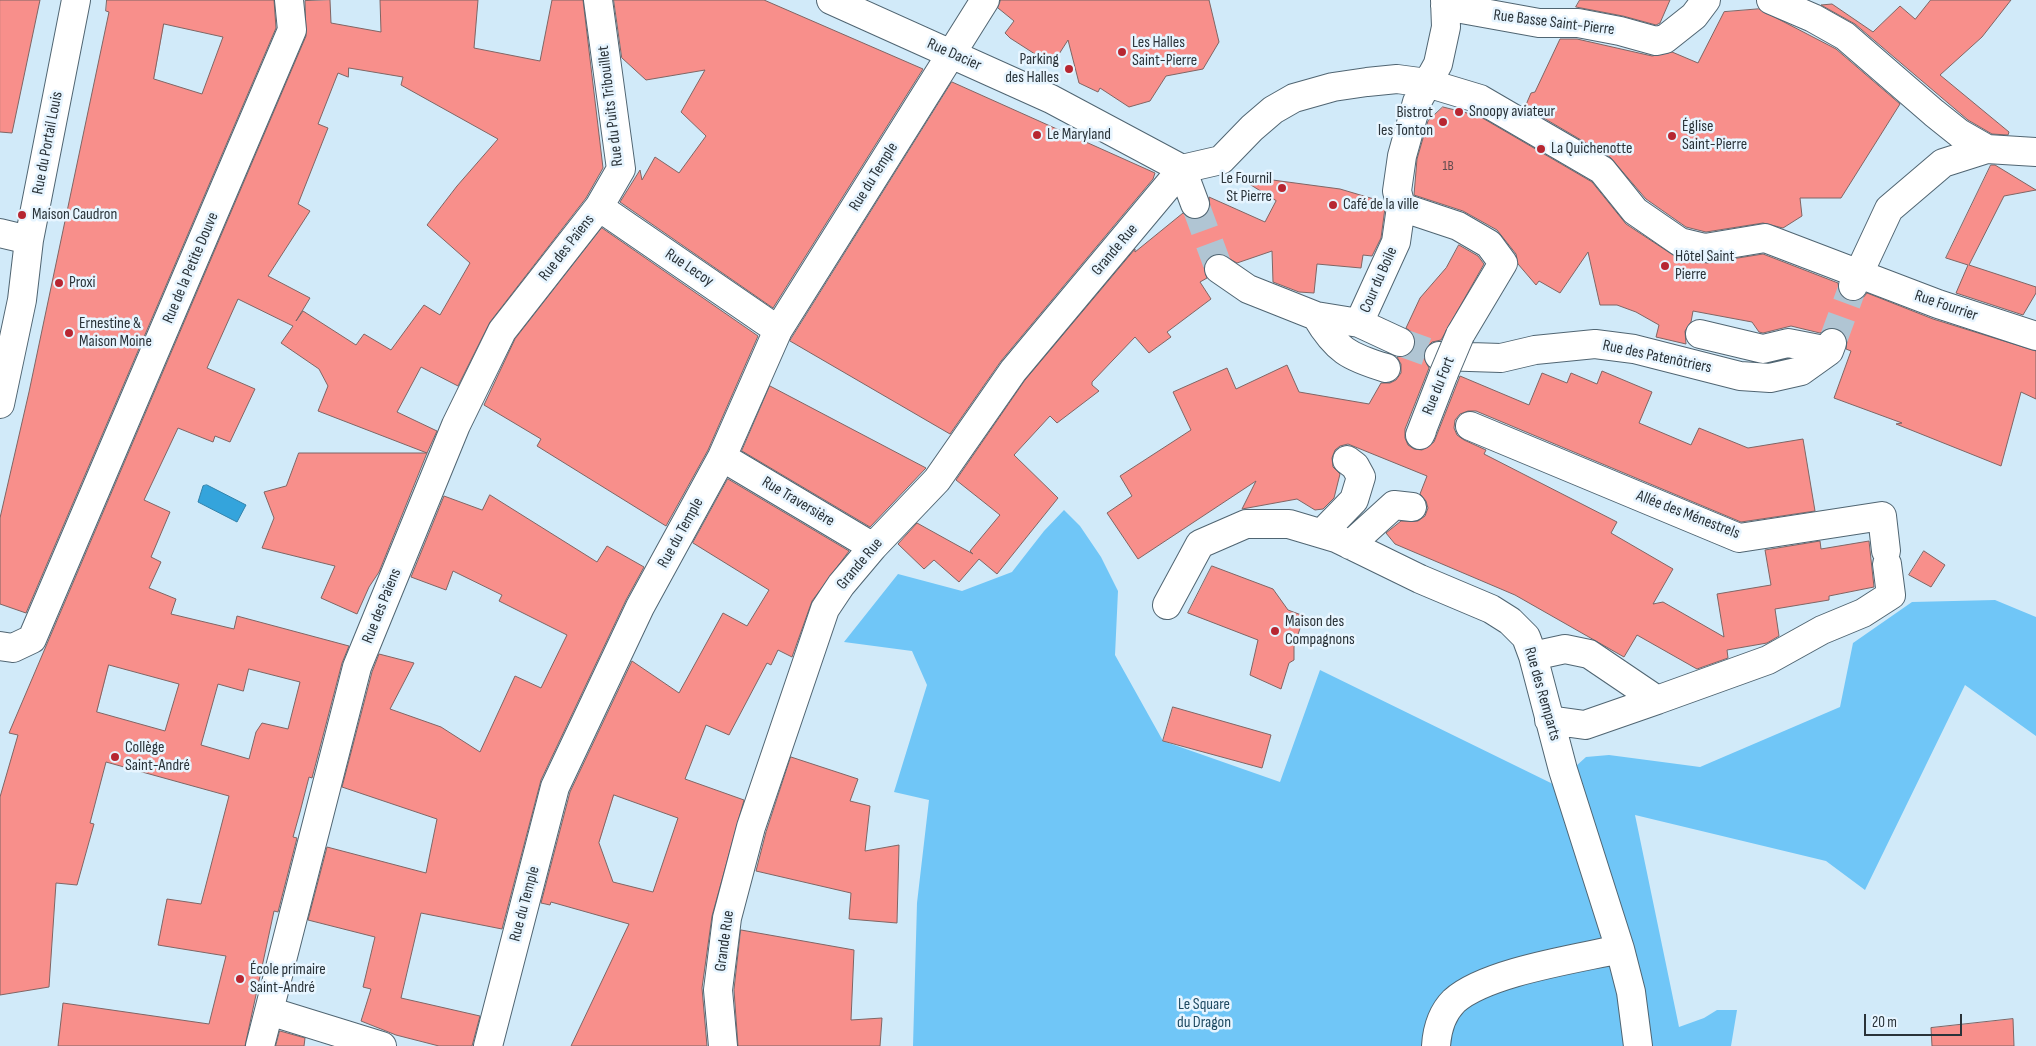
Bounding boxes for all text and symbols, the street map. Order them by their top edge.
street label: Rue Basse Saint-Pierre [1492,6,1616,40]
place label: Les Halles Saint-Pierre [1132,33,1197,71]
street label: Rue Dacier [924,35,984,75]
street label: Rue du Puits Tribouillet [594,45,628,167]
marker: Les Halles Saint-Pierre [1116,46,1128,58]
place label: Parking des Halles [1005,50,1059,88]
marker: Parking des Halles [1063,63,1075,75]
street label: Rue du Portail Louis [29,90,67,196]
place label: Snoopy aviateur [1469,102,1555,122]
place label: Bistrot les Tonton [1378,103,1433,141]
marker: Snoopy aviateur [1453,106,1465,118]
marker: Bistrot les Tonton [1437,116,1449,128]
place label: Église Saint-Pierre [1682,117,1747,155]
place label: Le Maryland [1047,125,1111,145]
marker: Le Maryland [1031,129,1043,141]
marker: Église Saint-Pierre [1666,130,1678,142]
street label: Rue du Temple [845,139,903,215]
place label: La Quichenotte [1551,139,1632,159]
marker: La Quichenotte [1535,143,1547,155]
house number: 1B [1442,158,1454,174]
place label: Le Fournil St Pierre [1221,169,1272,207]
marker: Le Fournil St Pierre [1276,182,1288,194]
place label: Café de la ville [1343,195,1419,215]
marker: Café de la ville [1327,199,1339,211]
place label: Maison Caudron [32,205,117,225]
marker: Maison Caudron [16,209,28,221]
street label: Rue de la Petite Douve [159,210,223,326]
street label: Rue des Païens [535,211,599,285]
street label: Grande Rue [1088,220,1142,280]
street label: Cour du Boile [1356,244,1402,316]
street label: Rue Lecoy [661,245,717,291]
place label: Hôtel Saint Pierre [1675,247,1734,285]
marker: Hôtel Saint Pierre [1659,260,1671,272]
place label: Proxi [69,273,96,293]
marker: Proxi [53,277,65,289]
street label: Rue Fourrier [1912,286,1980,326]
place label: Ernestine & Maison Moine [79,314,152,352]
marker: Ernestine & Maison Moine [63,327,75,339]
street label: Rue des Patenôtriers [1601,336,1713,378]
street label: Rue du Fort [1419,354,1459,418]
street label: Rue Traversière [758,473,838,531]
street label: Allée des Ménestrels [1634,486,1742,544]
street label: Rue du Temple [654,495,708,571]
street label: Grande Rue [833,534,887,594]
street label: Rue des Païens [358,566,406,646]
place label: Maison des Compagnons [1285,612,1355,650]
marker: Maison des Compagnons [1269,625,1281,637]
street label: Rue des Remparts [1519,645,1565,743]
place label: Collège Saint-André [125,738,190,776]
marker: Collège Saint-André [109,751,121,763]
street label: Rue du Temple [506,864,544,944]
street label: Grande Rue [711,909,739,973]
place label: École primaire Saint-André [250,960,326,998]
marker: École primaire Saint-André [234,973,246,985]
park label: Le Square du Dragon [1177,995,1231,1033]
scale bar [1866,1004,1964,1036]
text: 20 m [1872,1013,1897,1032]

